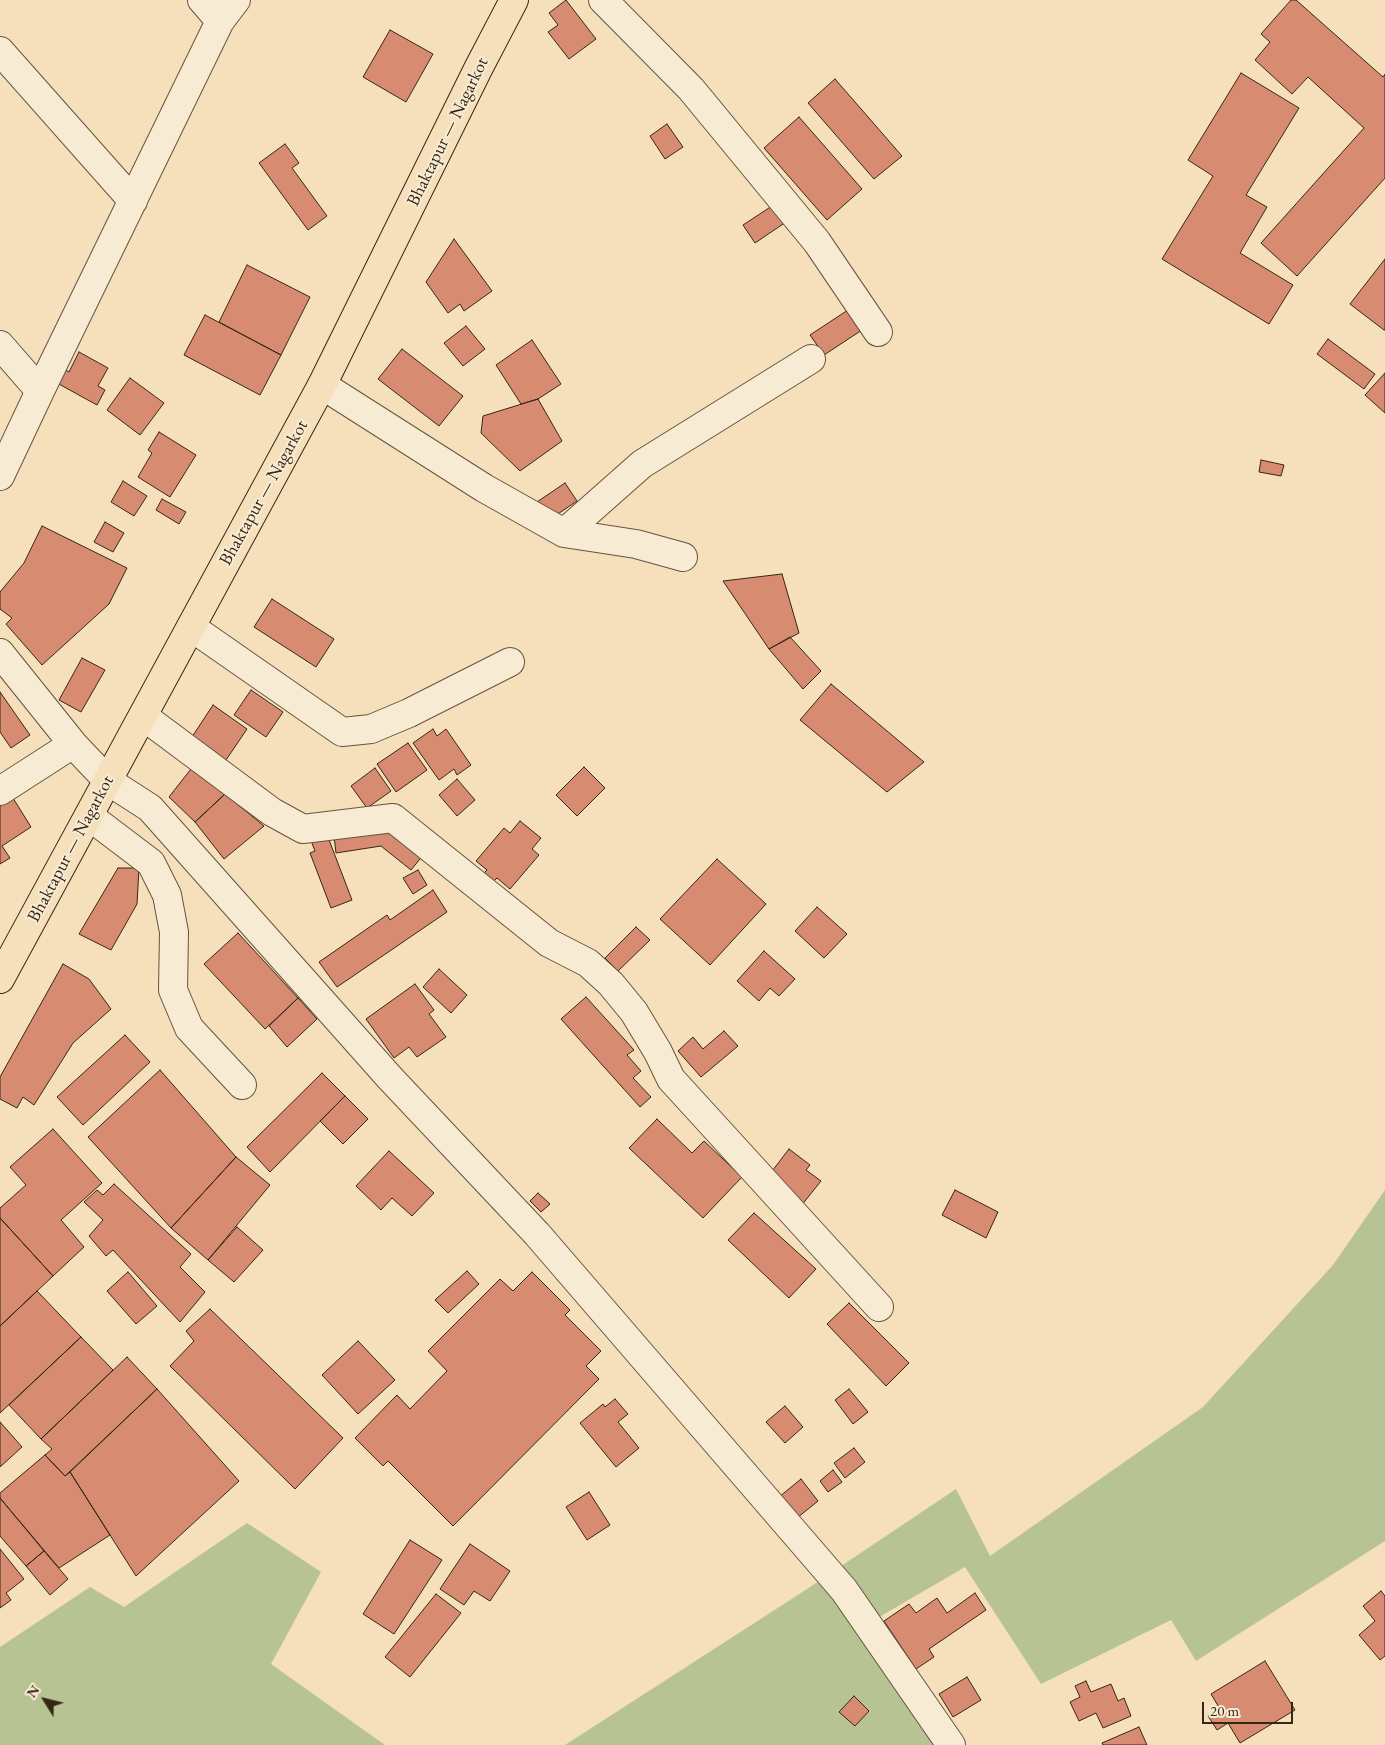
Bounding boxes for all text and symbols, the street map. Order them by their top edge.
street label: Bhaktapur — Nagarkot [403,54,493,210]
street label: Bhaktapur — Nagarkot [215,417,313,569]
street label: Bhaktapur — Nagarkot [23,772,119,926]
north arrow [20,1675,70,1725]
text: N [22,1681,43,1701]
scale bar [1205,1692,1296,1724]
text: 20 m [1210,1701,1239,1720]

